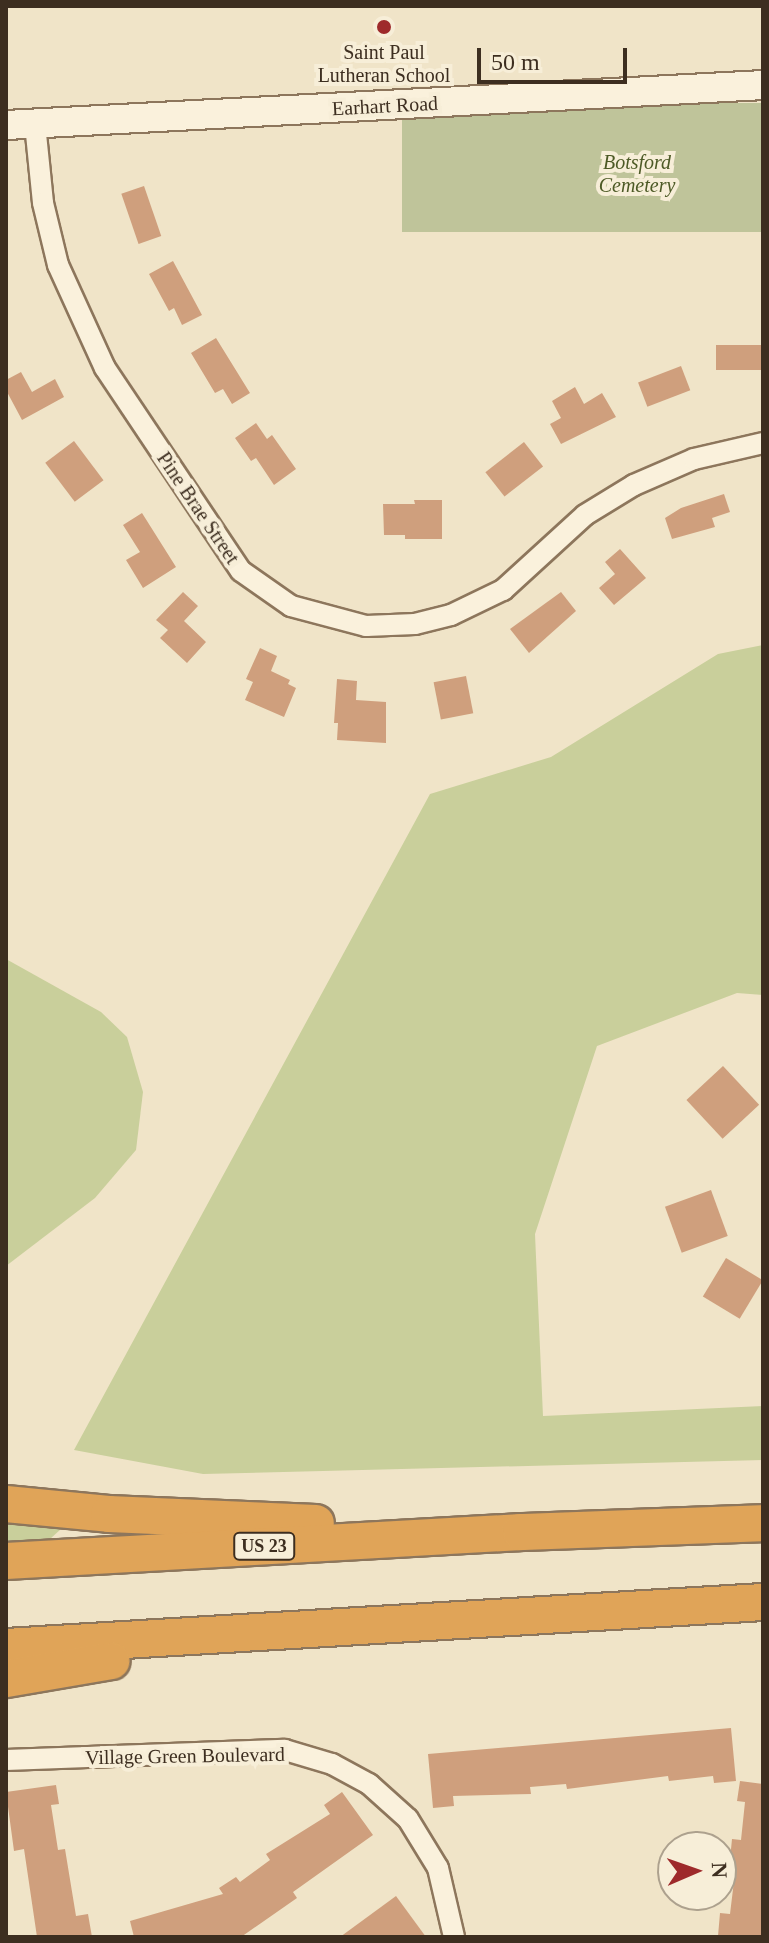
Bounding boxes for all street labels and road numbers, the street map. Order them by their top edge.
street label: Earhart Road [331,91,439,121]
street label: Pine Brae Street [152,447,244,569]
road number: US 23 [232,1532,296,1560]
street label: Village Green Boulevard [85,1742,285,1770]

